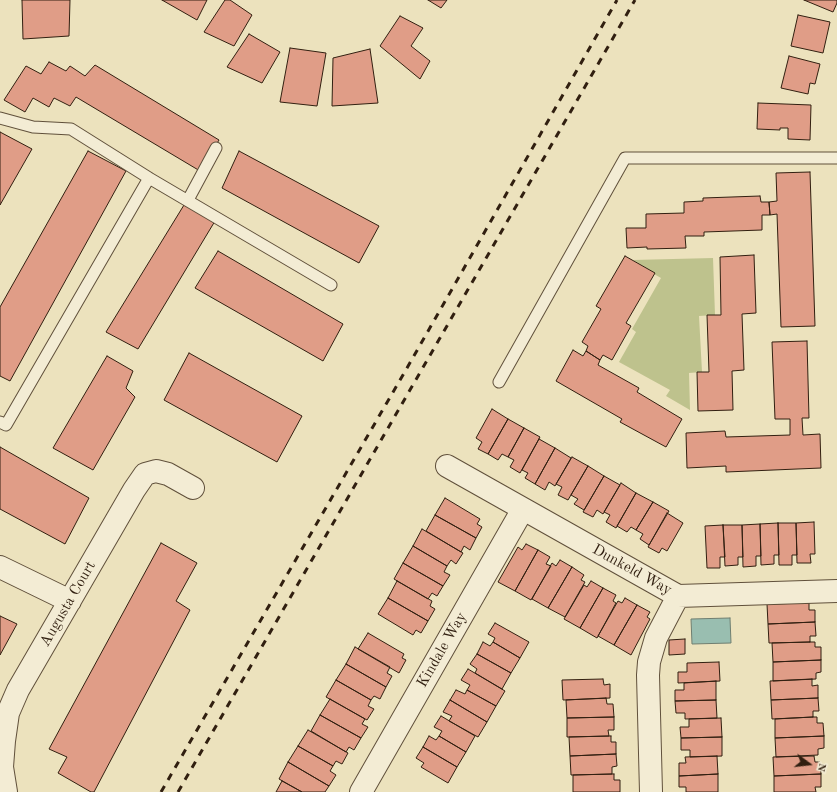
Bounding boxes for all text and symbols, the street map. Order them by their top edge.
street label: Dunkeld Way [589,541,675,599]
street label: Augusta Court [36,558,100,650]
street label: Kindale Way [413,609,471,691]
north arrow [789,744,829,784]
text: N [815,762,827,773]

